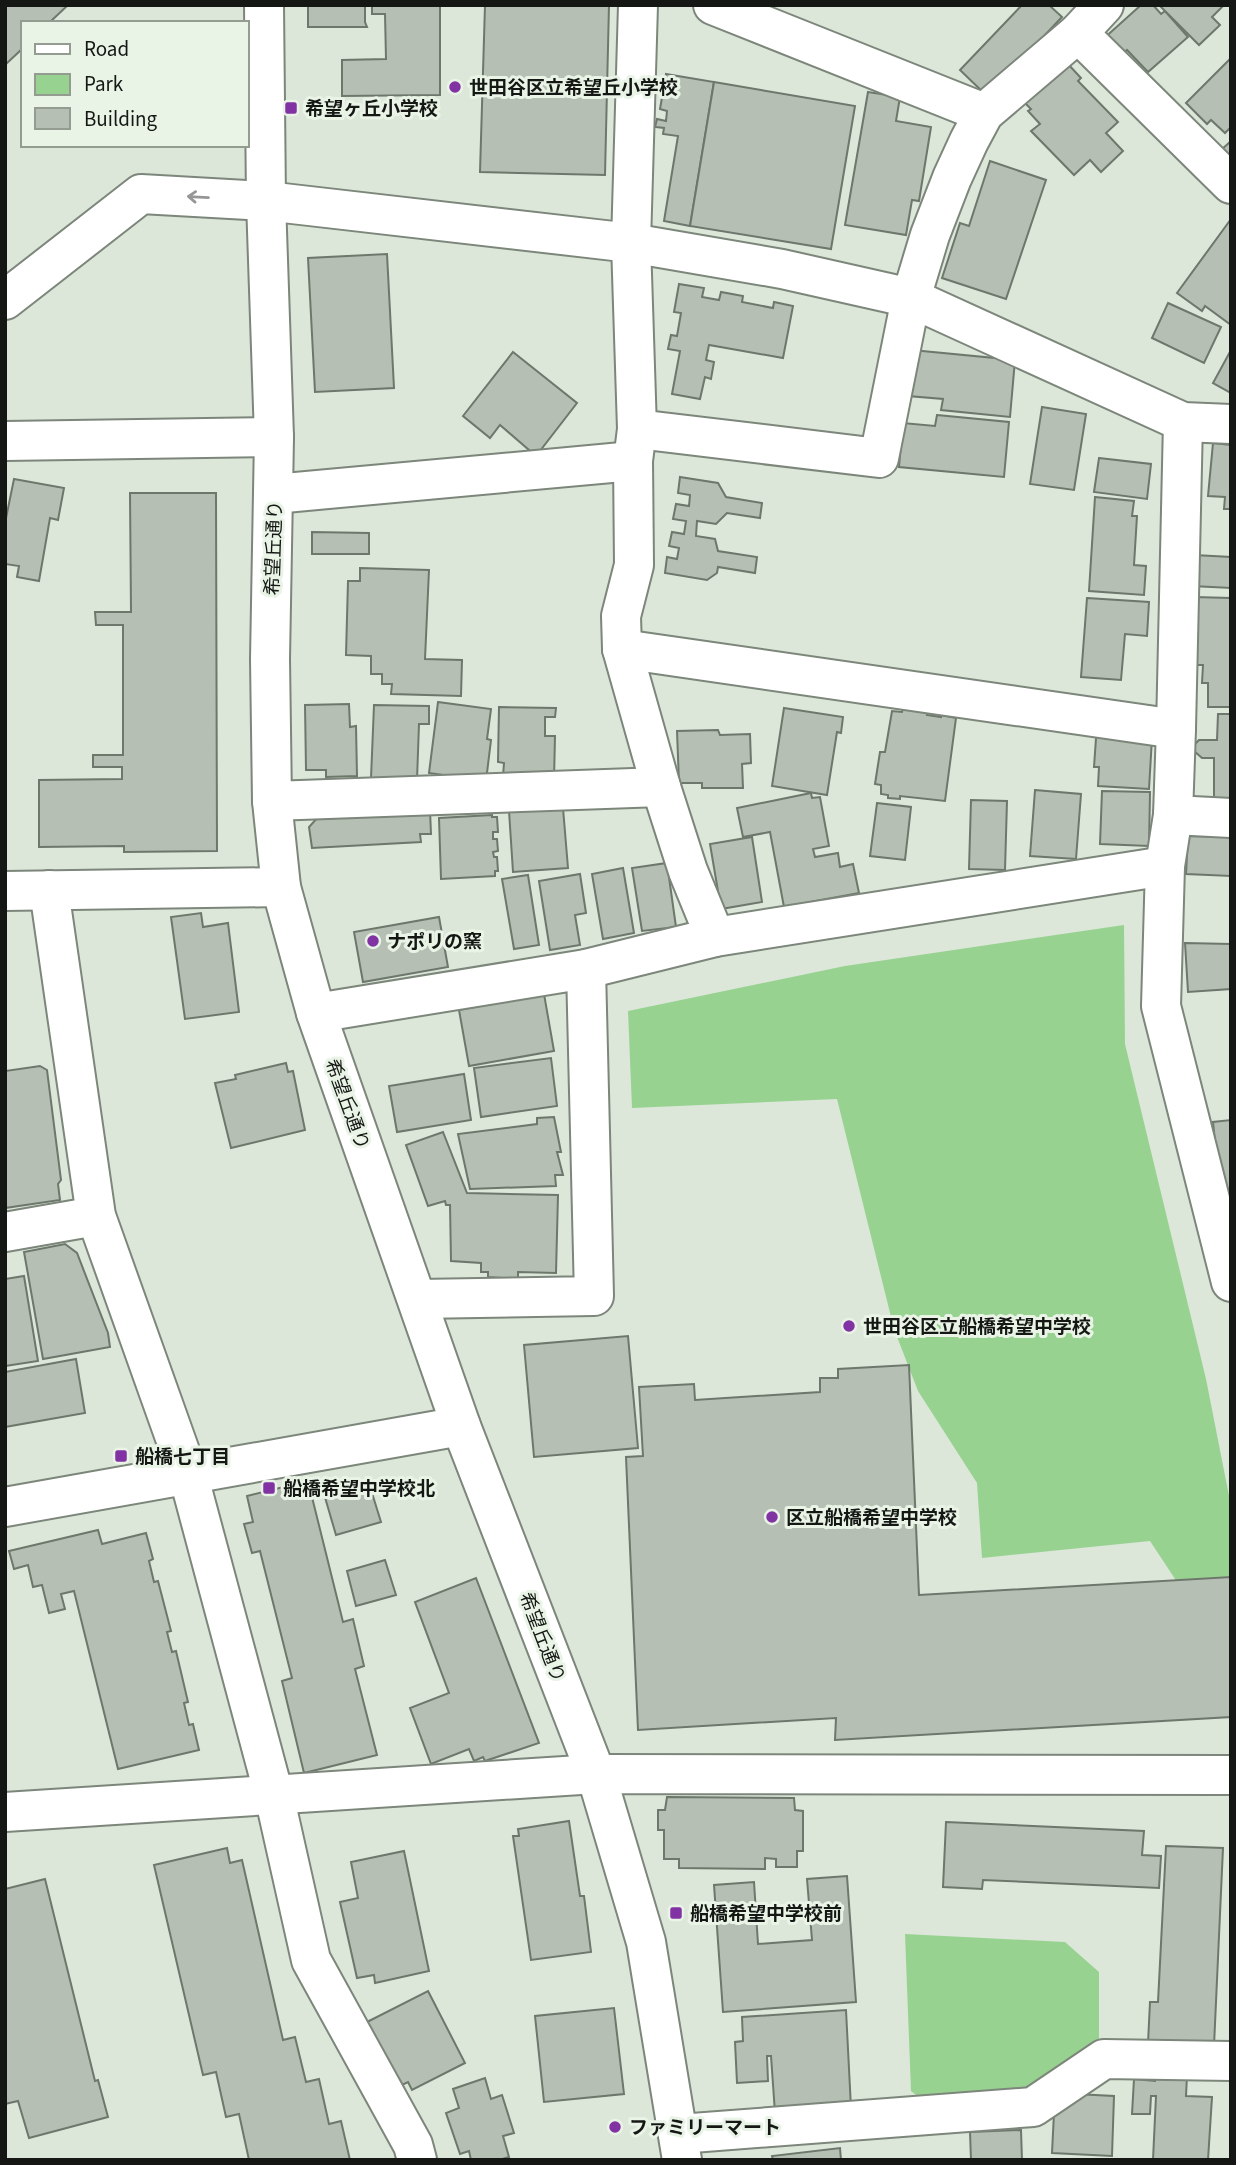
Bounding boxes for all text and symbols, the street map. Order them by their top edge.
legend [21,21,248,147]
text: Road [84,34,129,64]
text: Park [84,69,124,99]
place label: 世田谷区立希望丘小学校 [469,75,678,102]
marker: 世田谷区立希望丘小学校 [447,79,463,95]
place label: 希望ヶ丘小学校 [305,96,438,123]
marker: 希望ヶ丘小学校 [283,100,299,116]
text: Building [84,104,158,134]
one-way arrow [187,190,209,203]
street label: 希望丘通り [259,500,290,596]
place label: ナポリの窯 [387,929,482,956]
marker: ナポリの窯 [365,933,381,949]
street label: 希望丘通り [318,1055,376,1154]
place label: 世田谷区立船橋希望中学校 [863,1314,1091,1341]
marker: 世田谷区立船橋希望中学校 [841,1318,857,1334]
place label: 船橋七丁目 [135,1444,230,1471]
marker: 船橋七丁目 [113,1448,129,1464]
place label: 船橋希望中学校北 [283,1476,435,1503]
marker: 船橋希望中学校北 [261,1480,277,1496]
place label: 区立船橋希望中学校 [786,1505,957,1532]
marker: 区立船橋希望中学校 [764,1509,780,1525]
street label: 希望丘通り [512,1588,571,1687]
place label: 船橋希望中学校前 [690,1901,842,1928]
marker: 船橋希望中学校前 [668,1905,684,1921]
place label: ファミリーマート [629,2115,781,2142]
marker: ファミリーマート [607,2119,623,2135]

